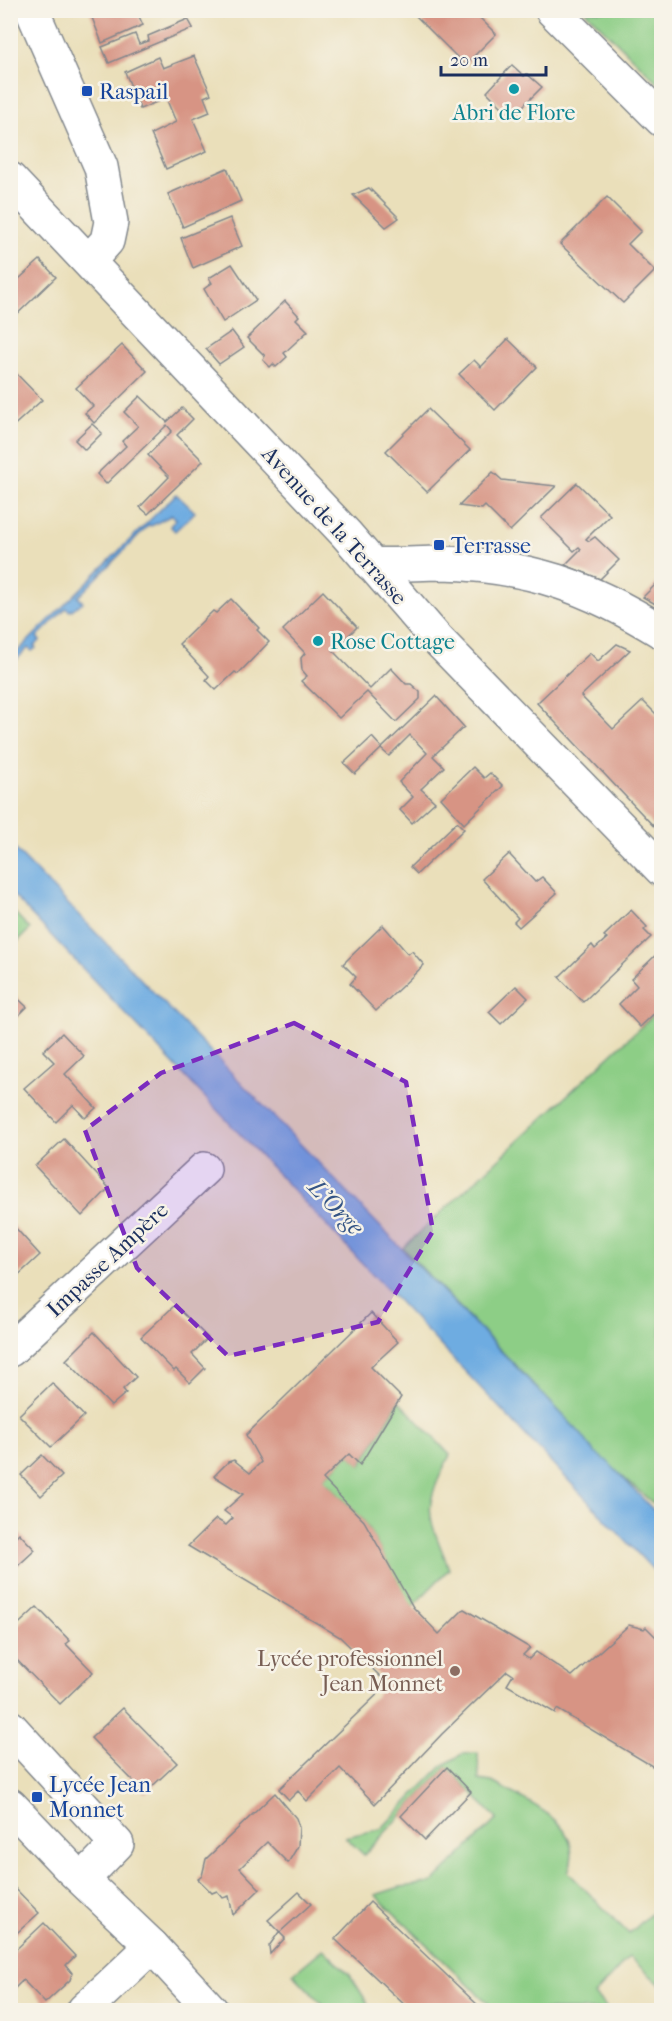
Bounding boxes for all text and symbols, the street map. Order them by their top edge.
scale bar [441,39,546,77]
text: 20 m [450,50,488,71]
place label: Raspail [99,79,168,105]
marker: Abri de Flore [507,82,521,96]
marker: Raspail [80,84,94,98]
place label: Abri de Flore [452,100,576,126]
street label: Avenue de la Terrasse [256,440,412,610]
place label: Terrasse [451,533,531,559]
marker: Terrasse [432,538,446,552]
place label: Rose Cottage [330,629,455,655]
marker: Rose Cottage [311,634,325,648]
water label: L'Orge [301,1172,370,1242]
street label: Impasse Ampère [42,1197,174,1323]
place label: Lycée professionnel Jean Monnet [257,1646,443,1697]
marker: Lycée professionnel Jean Monnet [448,1664,462,1678]
place label: Lycée Jean Monnet [49,1772,151,1823]
marker: Lycée Jean Monnet [30,1790,44,1804]

